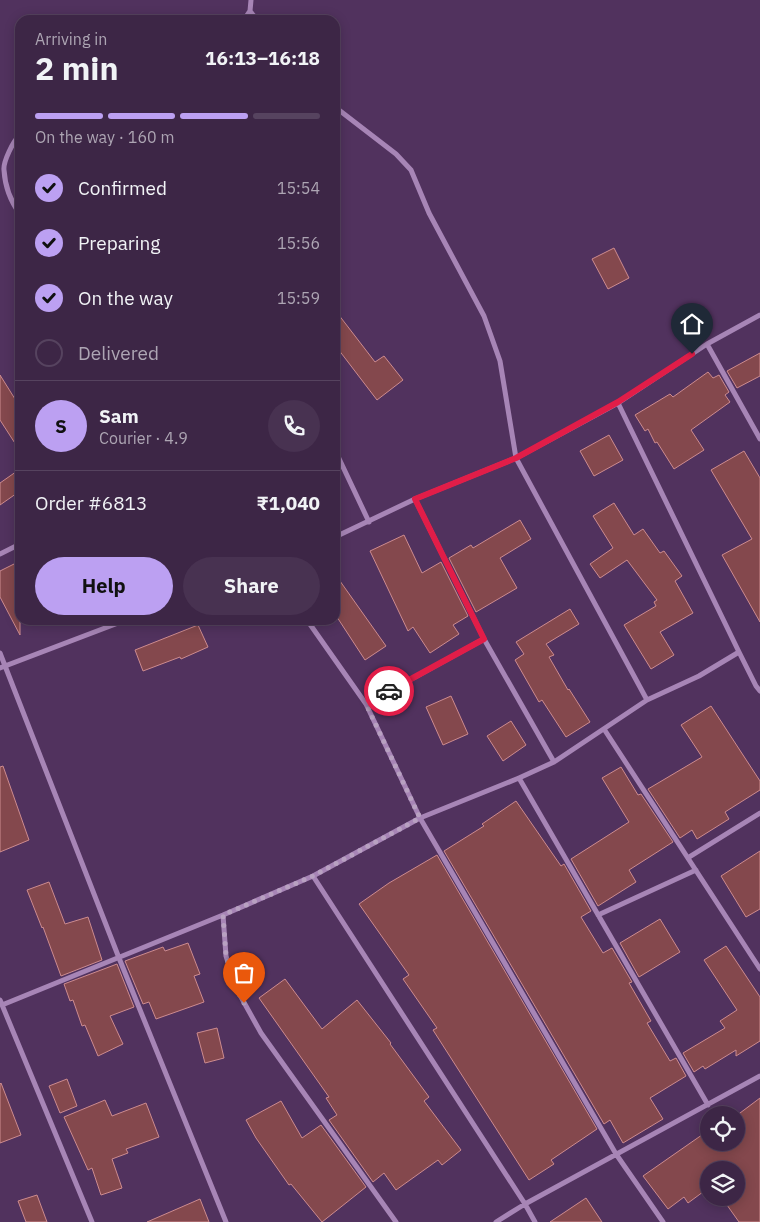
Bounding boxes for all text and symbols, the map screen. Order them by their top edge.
text: Arriving in [35,29,107,49]
text: 16:13–16:18 [205,46,320,70]
text: 2 min [35,47,119,89]
text: On the way · 160 m [35,127,174,147]
icon: check [35,174,63,202]
text: Confirmed [78,176,167,200]
text: 15:54 [277,178,320,198]
icon: check [35,229,63,257]
text: Preparing [78,231,160,255]
text: 15:56 [277,233,320,253]
icon: check [35,284,63,312]
text: On the way [78,286,173,310]
text: 15:59 [277,288,320,308]
pin [671,303,713,354]
icon: home [678,310,706,338]
text: Delivered [78,341,159,365]
button: phone [268,400,320,452]
text: Sam [99,404,139,428]
text: S [55,414,67,438]
text: Courier · 4.9 [99,428,188,448]
text: Order #6813 [35,491,147,515]
text: ₹1,040 [257,491,320,515]
button: Help [35,557,173,615]
button: Share [183,557,320,615]
courier [364,666,414,716]
icon: car [375,677,403,705]
pin [223,952,265,1003]
icon: bag [230,959,258,987]
map controls [700,1106,745,1206]
button: locate [700,1106,745,1151]
button: layers [700,1161,745,1206]

